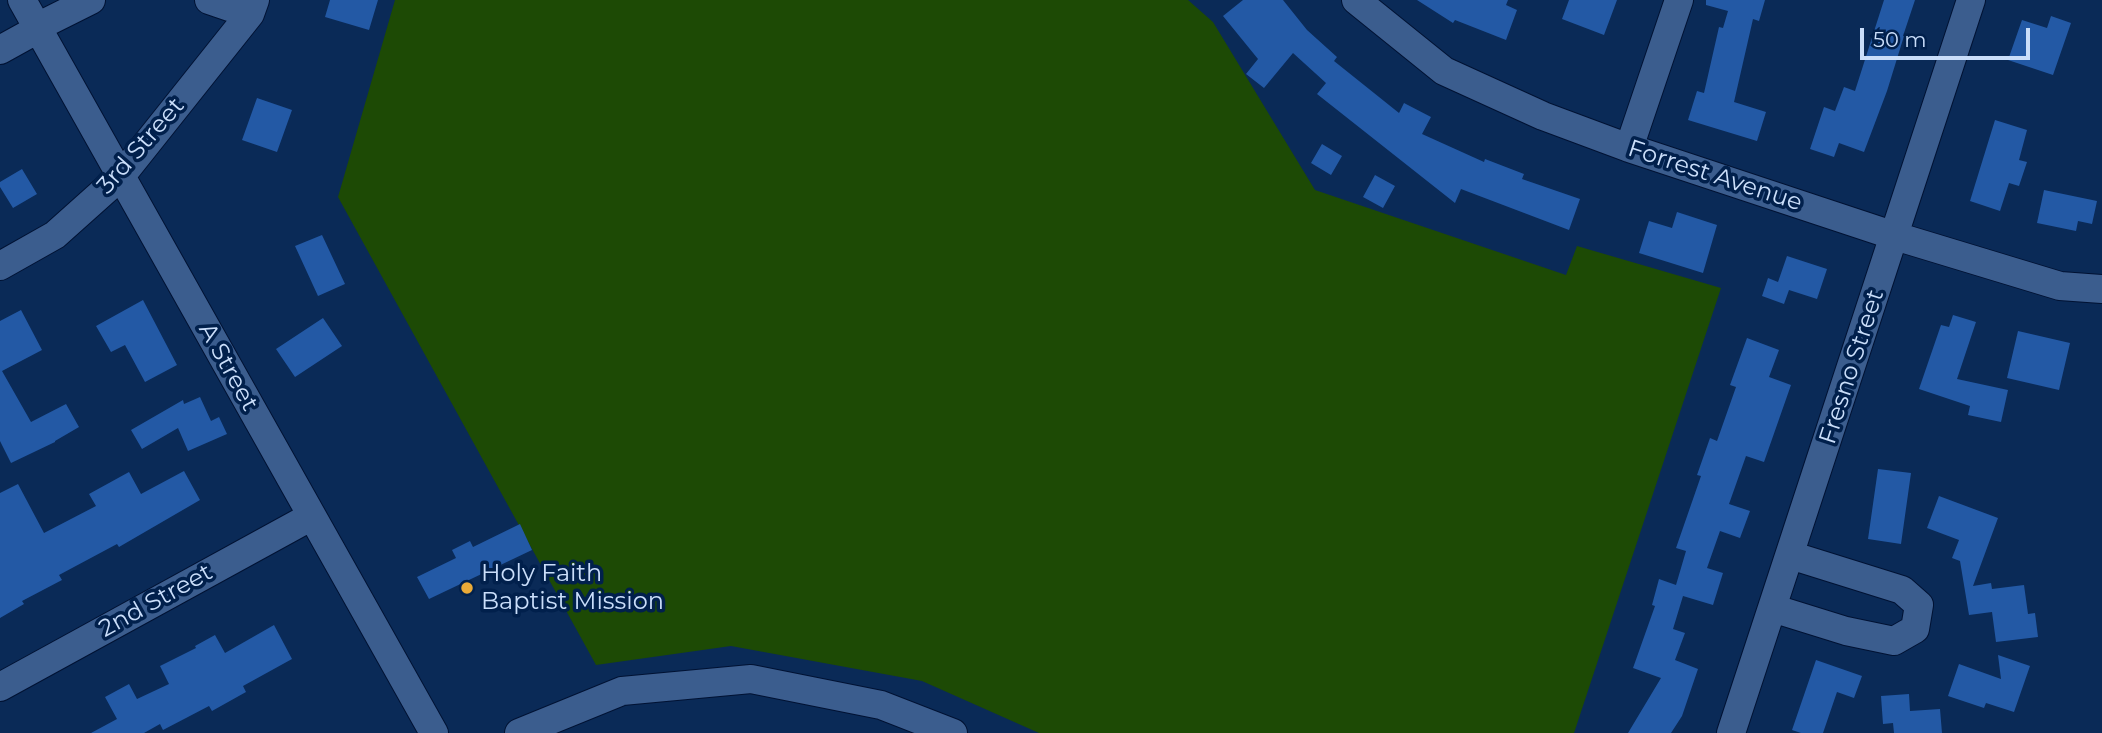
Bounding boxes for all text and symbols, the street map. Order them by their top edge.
scale bar [1864,14,2034,58]
text: 50 m [1873,27,1927,52]
street label: 3rd Street [91,92,191,200]
street label: Forrest Avenue [1624,134,1806,218]
street label: Fresno Street [1813,286,1891,448]
street label: A Street [192,318,264,416]
street label: 2nd Street [94,558,218,644]
place label: Holy Faith Baptist Mission [481,560,664,616]
marker: Holy Faith Baptist Mission [459,580,475,596]

